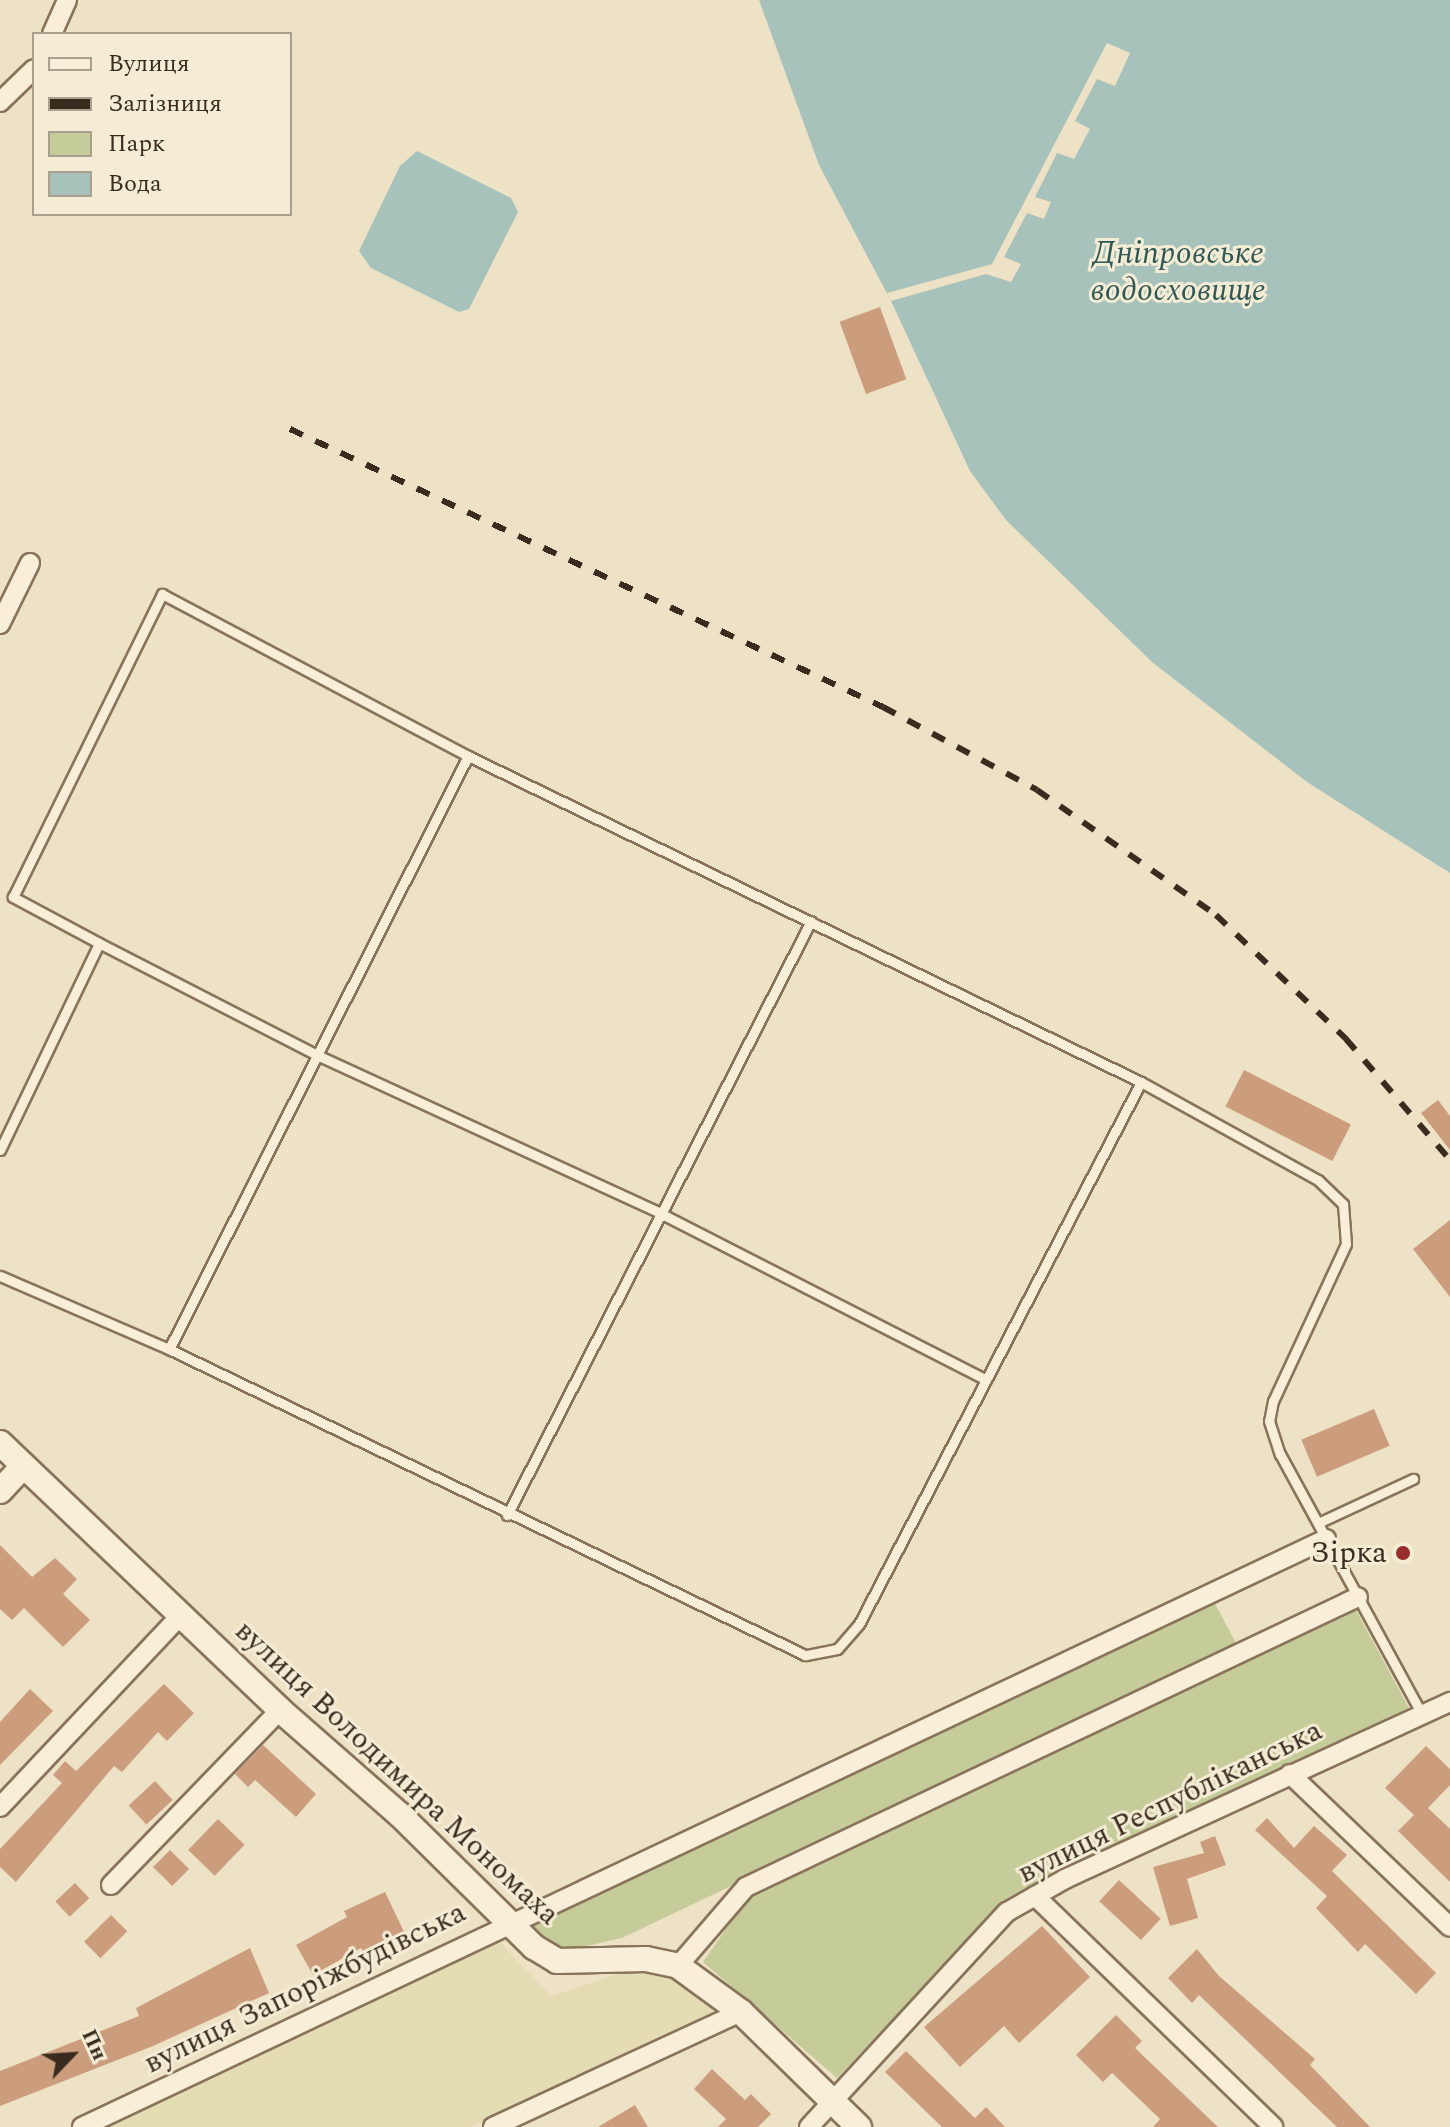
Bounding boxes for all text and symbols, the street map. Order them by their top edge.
legend [32,32,292,216]
text: Вулиця [108,46,190,82]
text: Залізниця [108,86,222,122]
text: Парк [108,126,165,162]
text: Вода [108,166,162,202]
water label: Дніпровське водосховище [1090,236,1266,311]
place label: Зірка [1310,1535,1387,1571]
marker: Зірка [1394,1544,1412,1562]
street label: вулиця Володимира Мономаха [227,1613,567,1933]
street label: вулиця Республіканська [1012,1713,1328,1891]
street label: вулиця Запоріжбудівська [138,1894,472,2082]
north arrow [32,2015,112,2095]
text: Пн [73,2023,116,2066]

